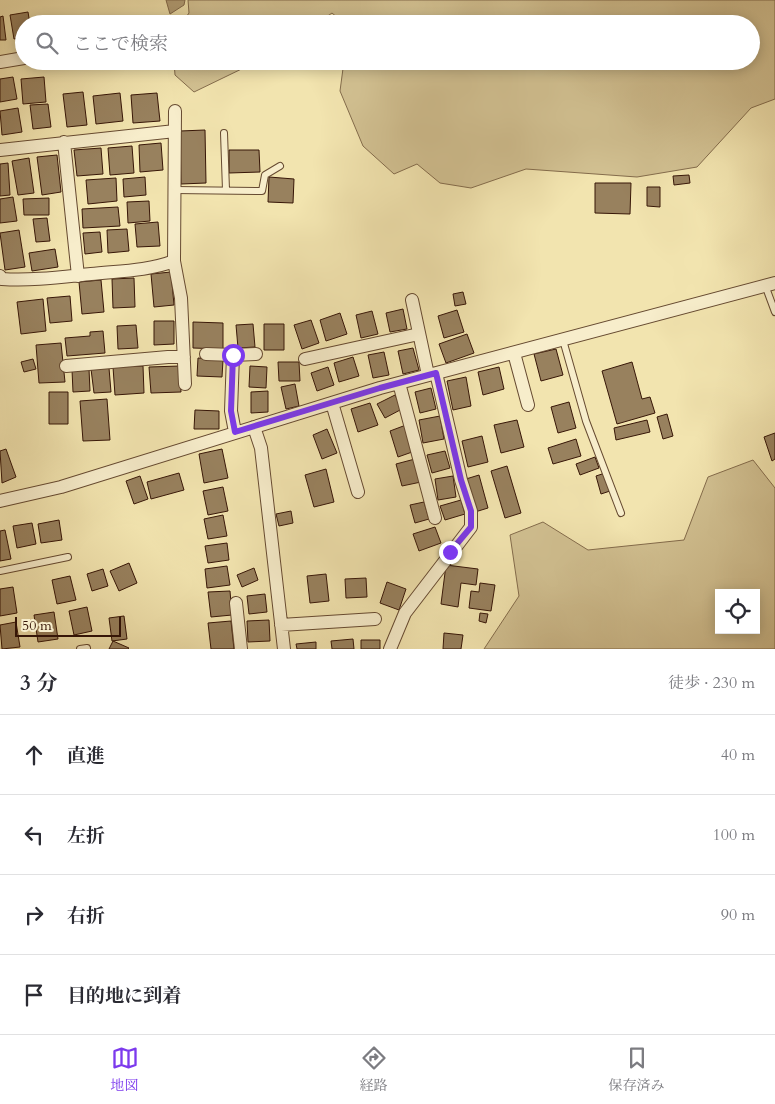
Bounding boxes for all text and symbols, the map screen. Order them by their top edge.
search box [15,15,760,70]
icon: search [33,29,61,57]
text: ここで検索 [73,31,168,57]
route start [222,344,245,367]
route end [439,541,462,564]
map controls [715,589,760,634]
button: locate [715,589,760,634]
scale bar [15,614,121,637]
text: 50 m [22,616,52,635]
text: 3 分 [20,669,57,698]
text: 徒歩 · 230 m [668,672,755,694]
icon: ahead [20,741,48,769]
text: 直進 [67,743,105,769]
text: 40 m [721,744,755,766]
icon: left [20,821,48,849]
text: 左折 [67,823,105,849]
text: 100 m [713,824,755,846]
icon: right [20,901,48,929]
text: 右折 [67,903,105,929]
text: 90 m [721,904,755,926]
icon: arrive [20,981,48,1009]
text: 目的地に到着 [67,983,181,1009]
tab: 地図 [111,1044,139,1095]
tab: 経路 [360,1044,388,1095]
tab: 保存済み [609,1044,665,1095]

